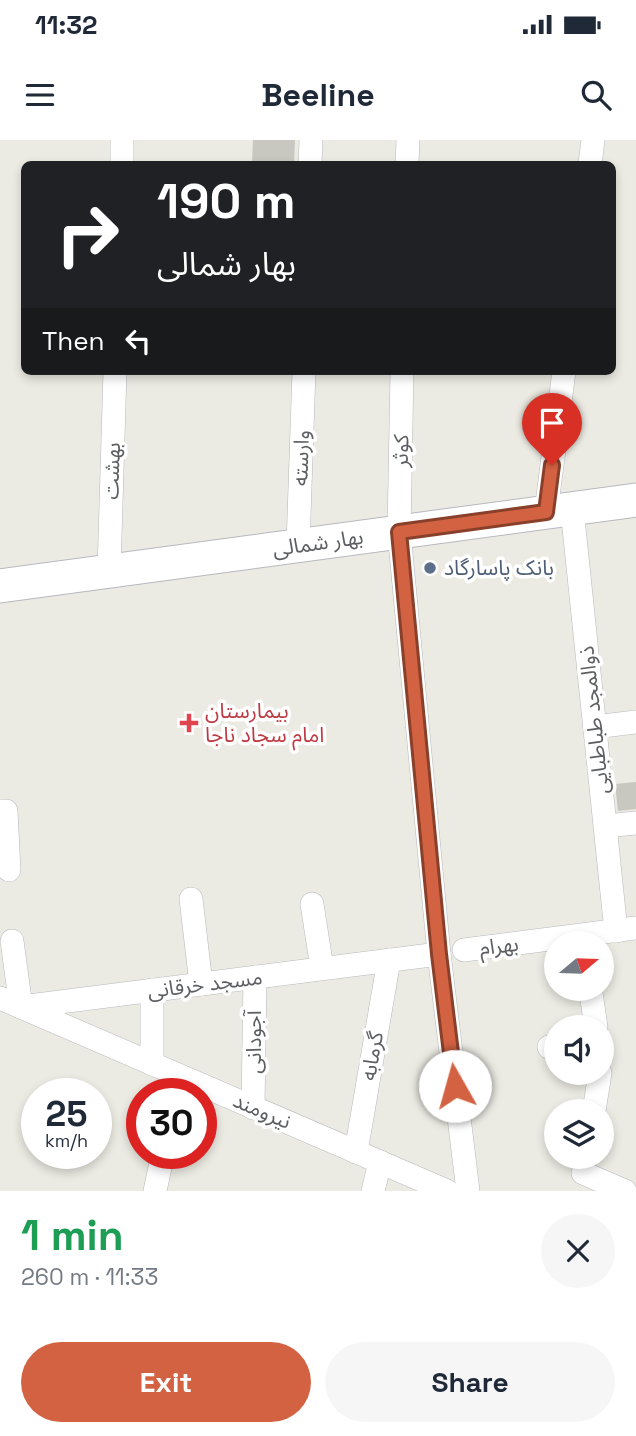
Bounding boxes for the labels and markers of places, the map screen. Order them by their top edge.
pin [522,393,582,465]
place label: بانک پاسارگاد [444,554,554,581]
marker: بانک پاسارگاد [422,560,438,576]
place label: بیمارستان امام سجاد ناجا [205,697,324,751]
marker: بیمارستان امام سجاد ناجا [179,713,199,733]

